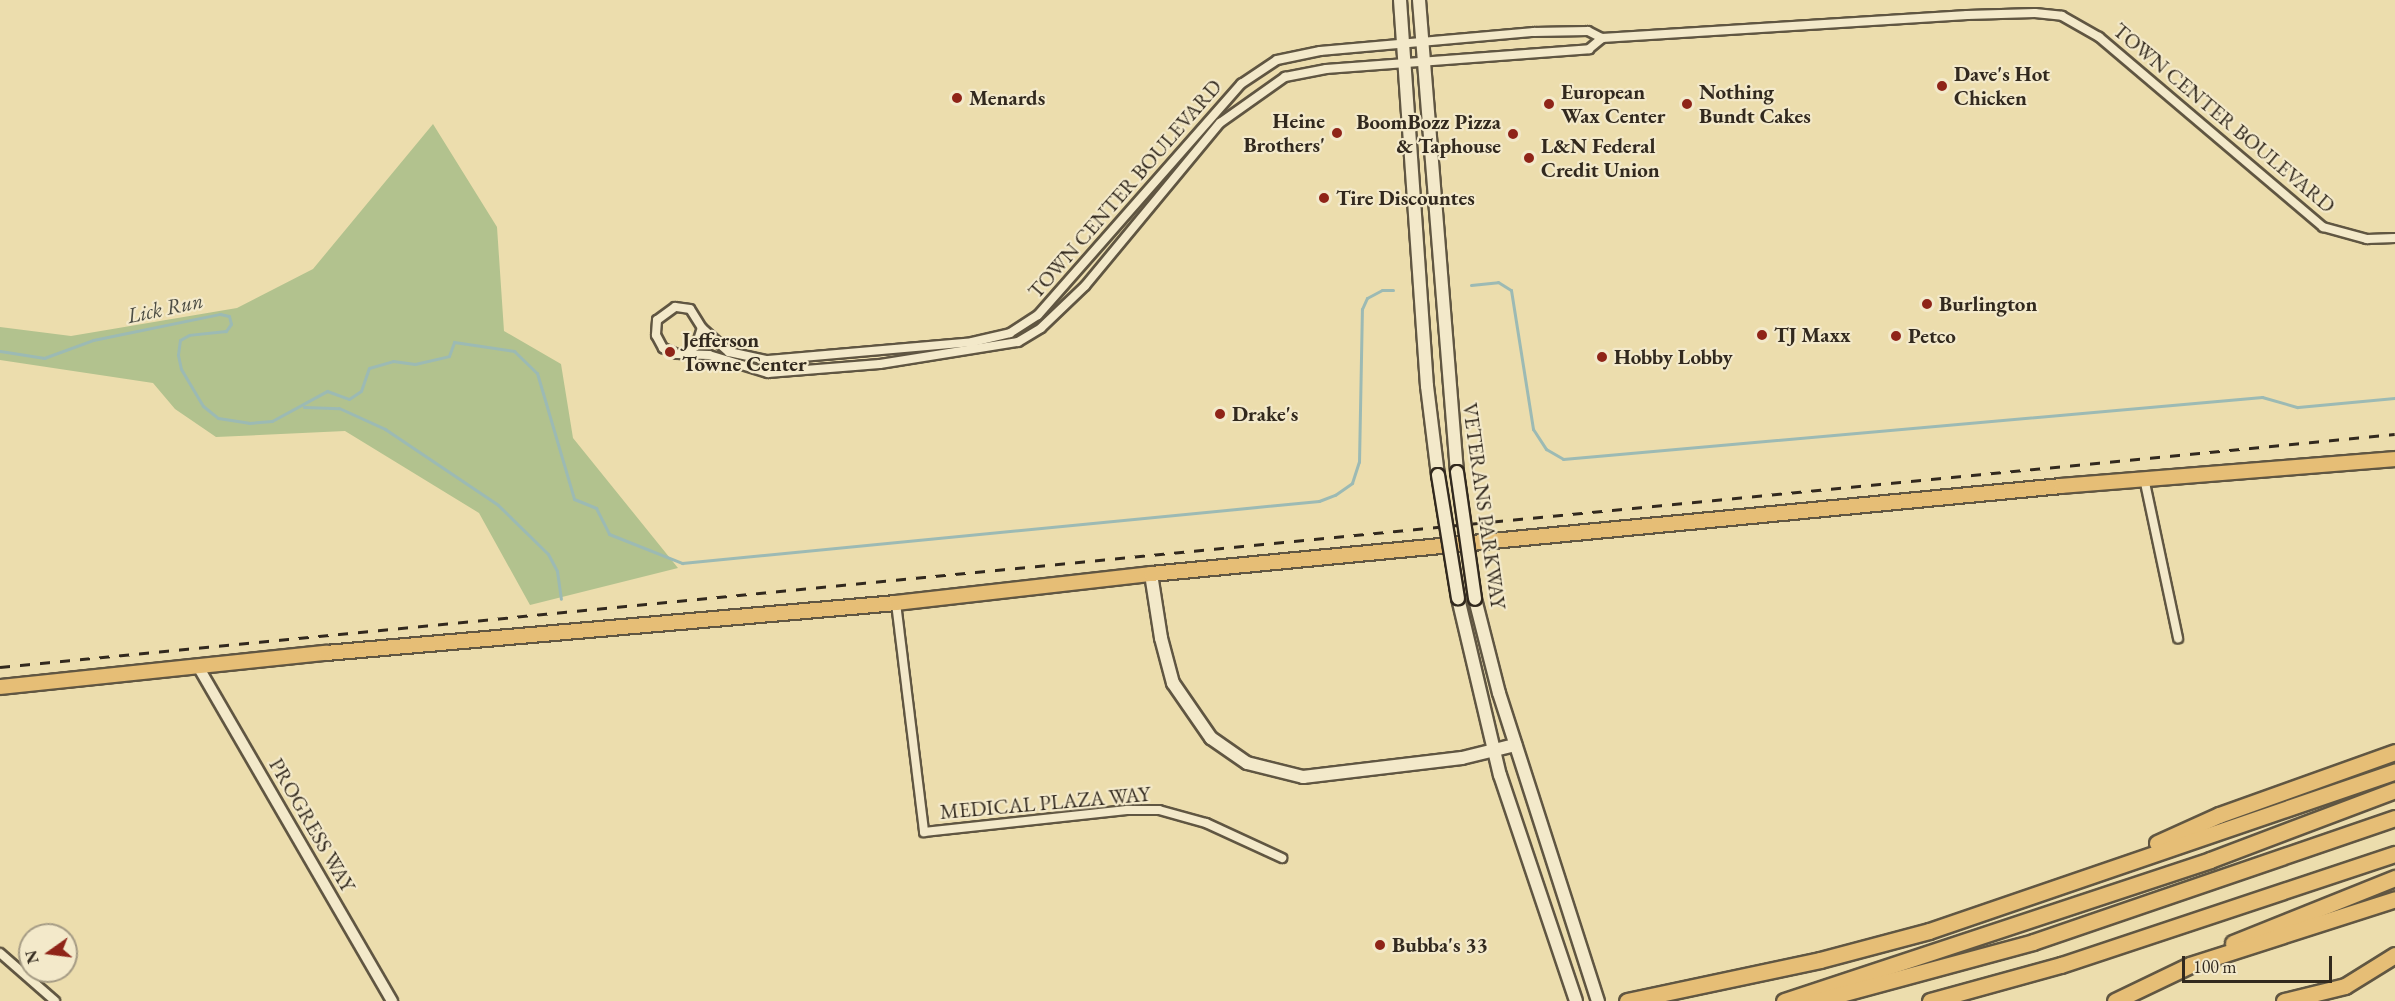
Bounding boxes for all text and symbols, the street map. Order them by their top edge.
street label: TOWN CENTER BOULEVARD [2108,18,2340,218]
place label: Dave's Hot Chicken [1954,61,2050,111]
street label: TOWN CENTER BOULEVARD [1023,74,1227,304]
place label: European Wax Center [1561,79,1665,129]
place label: Nothing Bundt Cakes [1699,79,1811,129]
marker: Dave's Hot Chicken [1935,79,1949,93]
place label: Menards [969,85,1045,111]
marker: Menards [950,91,964,105]
marker: European Wax Center [1542,97,1556,111]
marker: Nothing Bundt Cakes [1680,97,1694,111]
place label: Heine Brothers' [1243,108,1325,158]
place label: BoomBozz Pizza & Taphouse [1356,109,1501,159]
marker: Heine Brothers' [1330,126,1344,140]
marker: BoomBozz Pizza & Taphouse [1506,127,1520,141]
place label: L&N Federal Credit Union [1541,133,1660,183]
marker: L&N Federal Credit Union [1522,151,1536,165]
place label: Tire Discountes [1336,185,1475,211]
marker: Tire Discountes [1317,191,1331,205]
water label: Lick Run [124,287,206,329]
place label: Burlington [1939,291,2037,317]
marker: Burlington [1920,297,1934,311]
place label: TJ Maxx [1774,322,1851,348]
place label: Petco [1908,323,1956,349]
place label: Jefferson Towne Center [682,327,807,377]
marker: TJ Maxx [1755,328,1769,342]
marker: Petco [1889,329,1903,343]
place label: Hobby Lobby [1614,344,1733,370]
marker: Jefferson Towne Center [663,345,677,359]
marker: Hobby Lobby [1595,350,1609,364]
place label: Drake's [1232,401,1298,427]
street label: VETERANS PARKWAY [1457,401,1511,611]
marker: Drake's [1213,407,1227,421]
street label: PROGRESS WAY [264,754,360,896]
street label: MEDICAL PLAZA WAY [939,781,1151,825]
north arrow [18,923,78,983]
place label: Bubba's 33 [1392,932,1488,958]
marker: Bubba's 33 [1373,938,1387,952]
scale bar [2185,944,2335,982]
text: N [20,948,44,966]
text: 100 m [2193,955,2237,978]

